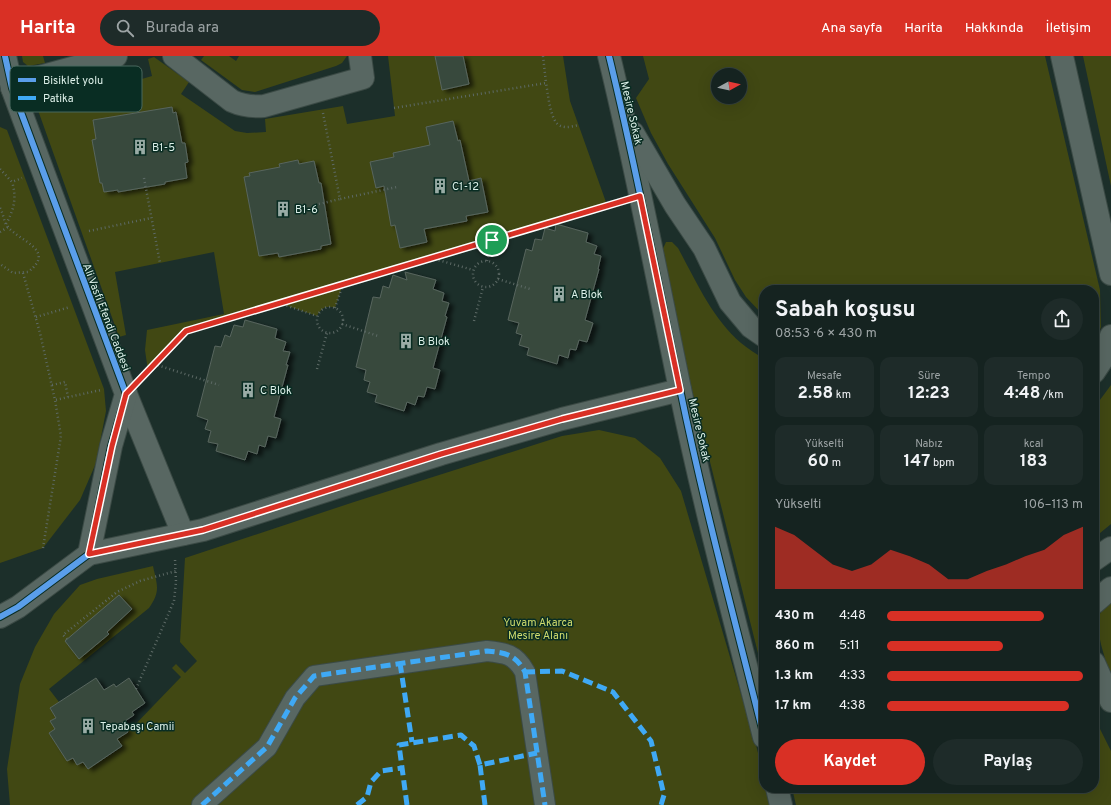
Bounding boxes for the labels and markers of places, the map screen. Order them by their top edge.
building icon: B1-5 [131,138,149,156]
place label: B1-5 [152,141,175,155]
building icon: C1-12 [431,177,449,195]
place label: C1-12 [452,180,479,194]
building icon: B1-6 [274,200,292,218]
place label: B1-6 [295,203,318,217]
pin [475,223,509,257]
building icon: A Blok [550,285,568,303]
place label: A Blok [571,288,603,302]
building icon: B Blok [397,332,415,350]
place label: B Blok [418,335,450,349]
building icon: C Blok [239,381,257,399]
place label: C Blok [260,384,292,398]
building icon: Tepabaşı Camii [79,717,97,735]
place label: Tepabaşı Camii [100,720,174,734]

